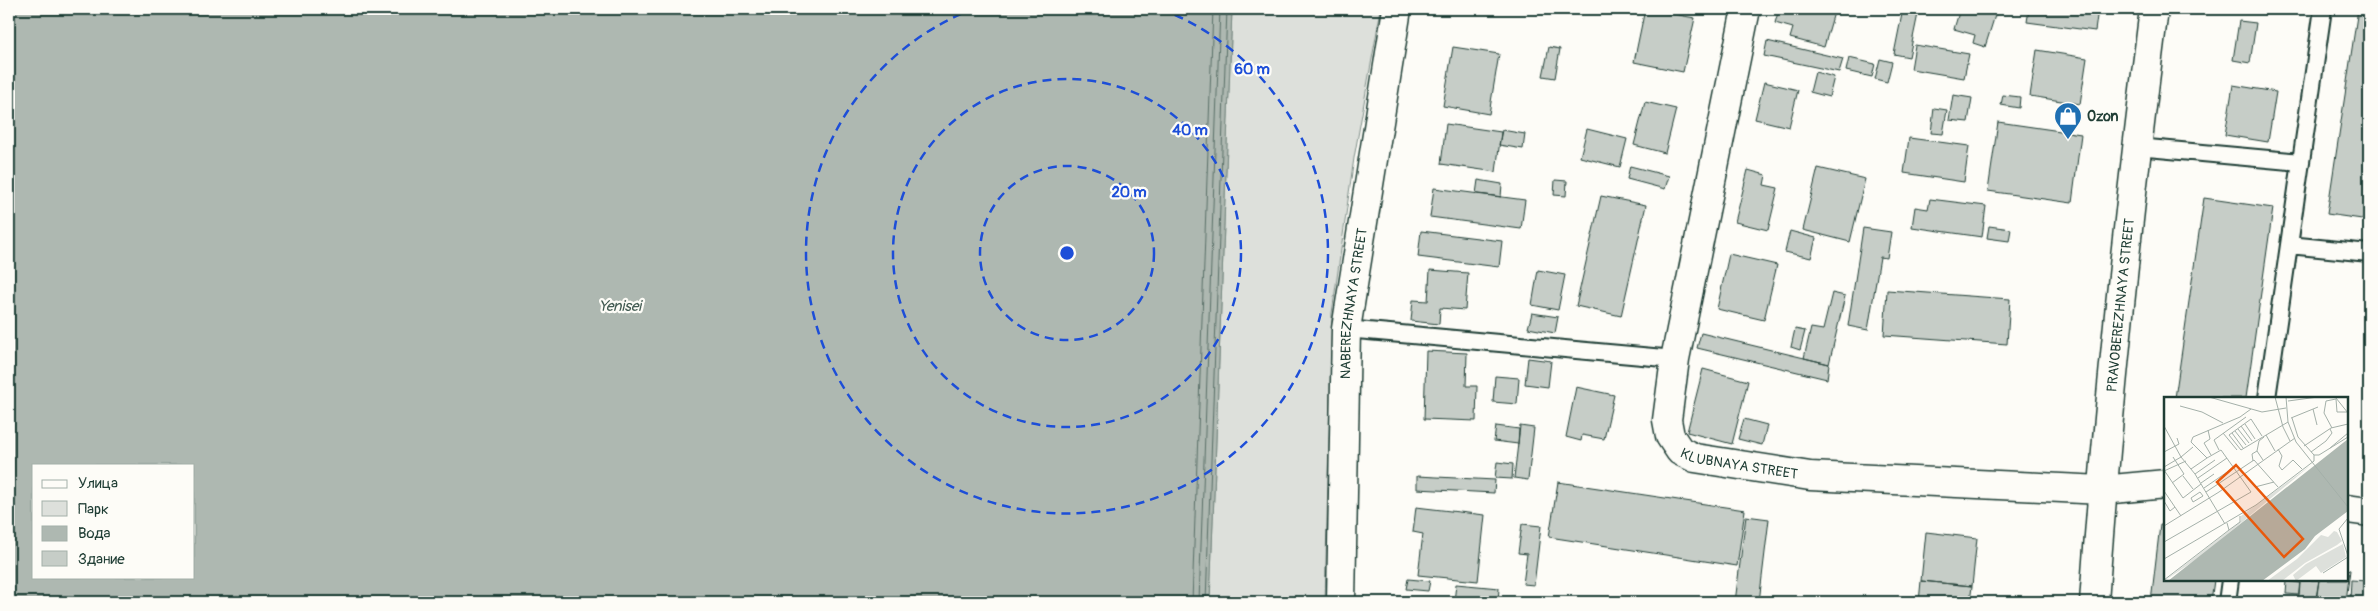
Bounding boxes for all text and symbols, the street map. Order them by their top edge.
text: 60 m [1234,60,1270,79]
shop icon: Ozon [2053,101,2083,140]
place label: Ozon [2087,108,2119,125]
text: 40 m [1172,121,1208,140]
text: 20 m [1111,183,1147,202]
street label: PRAVOBEREZHNAYA STREET [2103,217,2138,393]
street label: NABEREZHNAYA STREET [1337,227,1371,379]
centre of rings [1058,244,1076,262]
water label: Yenisei [599,297,643,316]
inset map [2164,397,2348,581]
street label: KLUBNAYA STREET [1678,444,1799,482]
legend [32,464,195,578]
text: Улица [78,474,118,493]
text: Парк [78,500,109,519]
text: Вода [78,524,111,543]
text: Здание [78,550,125,569]

